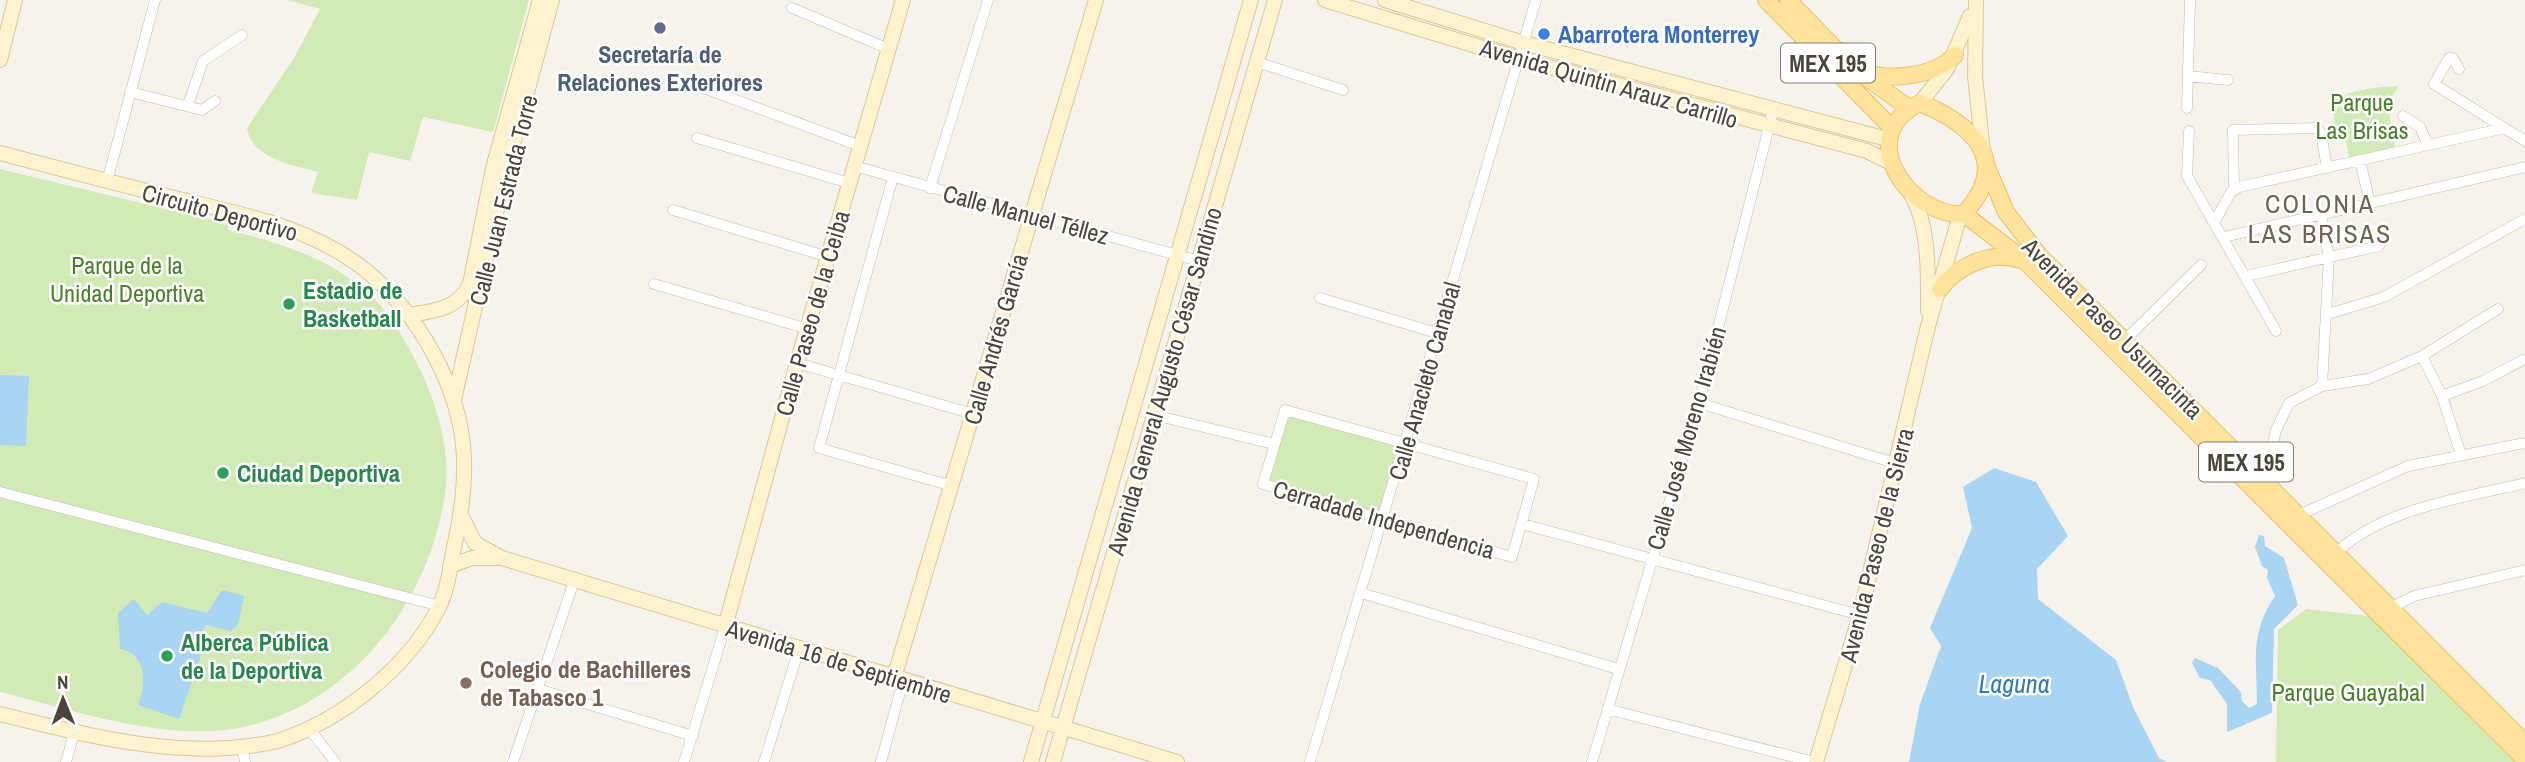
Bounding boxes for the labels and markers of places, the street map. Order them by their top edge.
place label: Abarrotera Monterrey [1558,18,1759,50]
marker: Secretaría de Relaciones Exteriores [652,20,668,36]
marker: Abarrotera Monterrey [1536,26,1552,42]
place label: Secretaría de Relaciones Exteriores [557,38,763,98]
place label: Estadio de Basketball [303,274,403,334]
marker: Estadio de Basketball [281,296,297,312]
place label: Ciudad Deportiva [237,457,400,489]
marker: Ciudad Deportiva [215,465,231,481]
place label: Alberca Pública de la Deportiva [181,626,329,686]
marker: Alberca Pública de la Deportiva [159,648,175,664]
place label: Colegio de Bachilleres de Tabasco 1 [480,653,691,713]
marker: Colegio de Bachilleres de Tabasco 1 [458,675,474,691]

